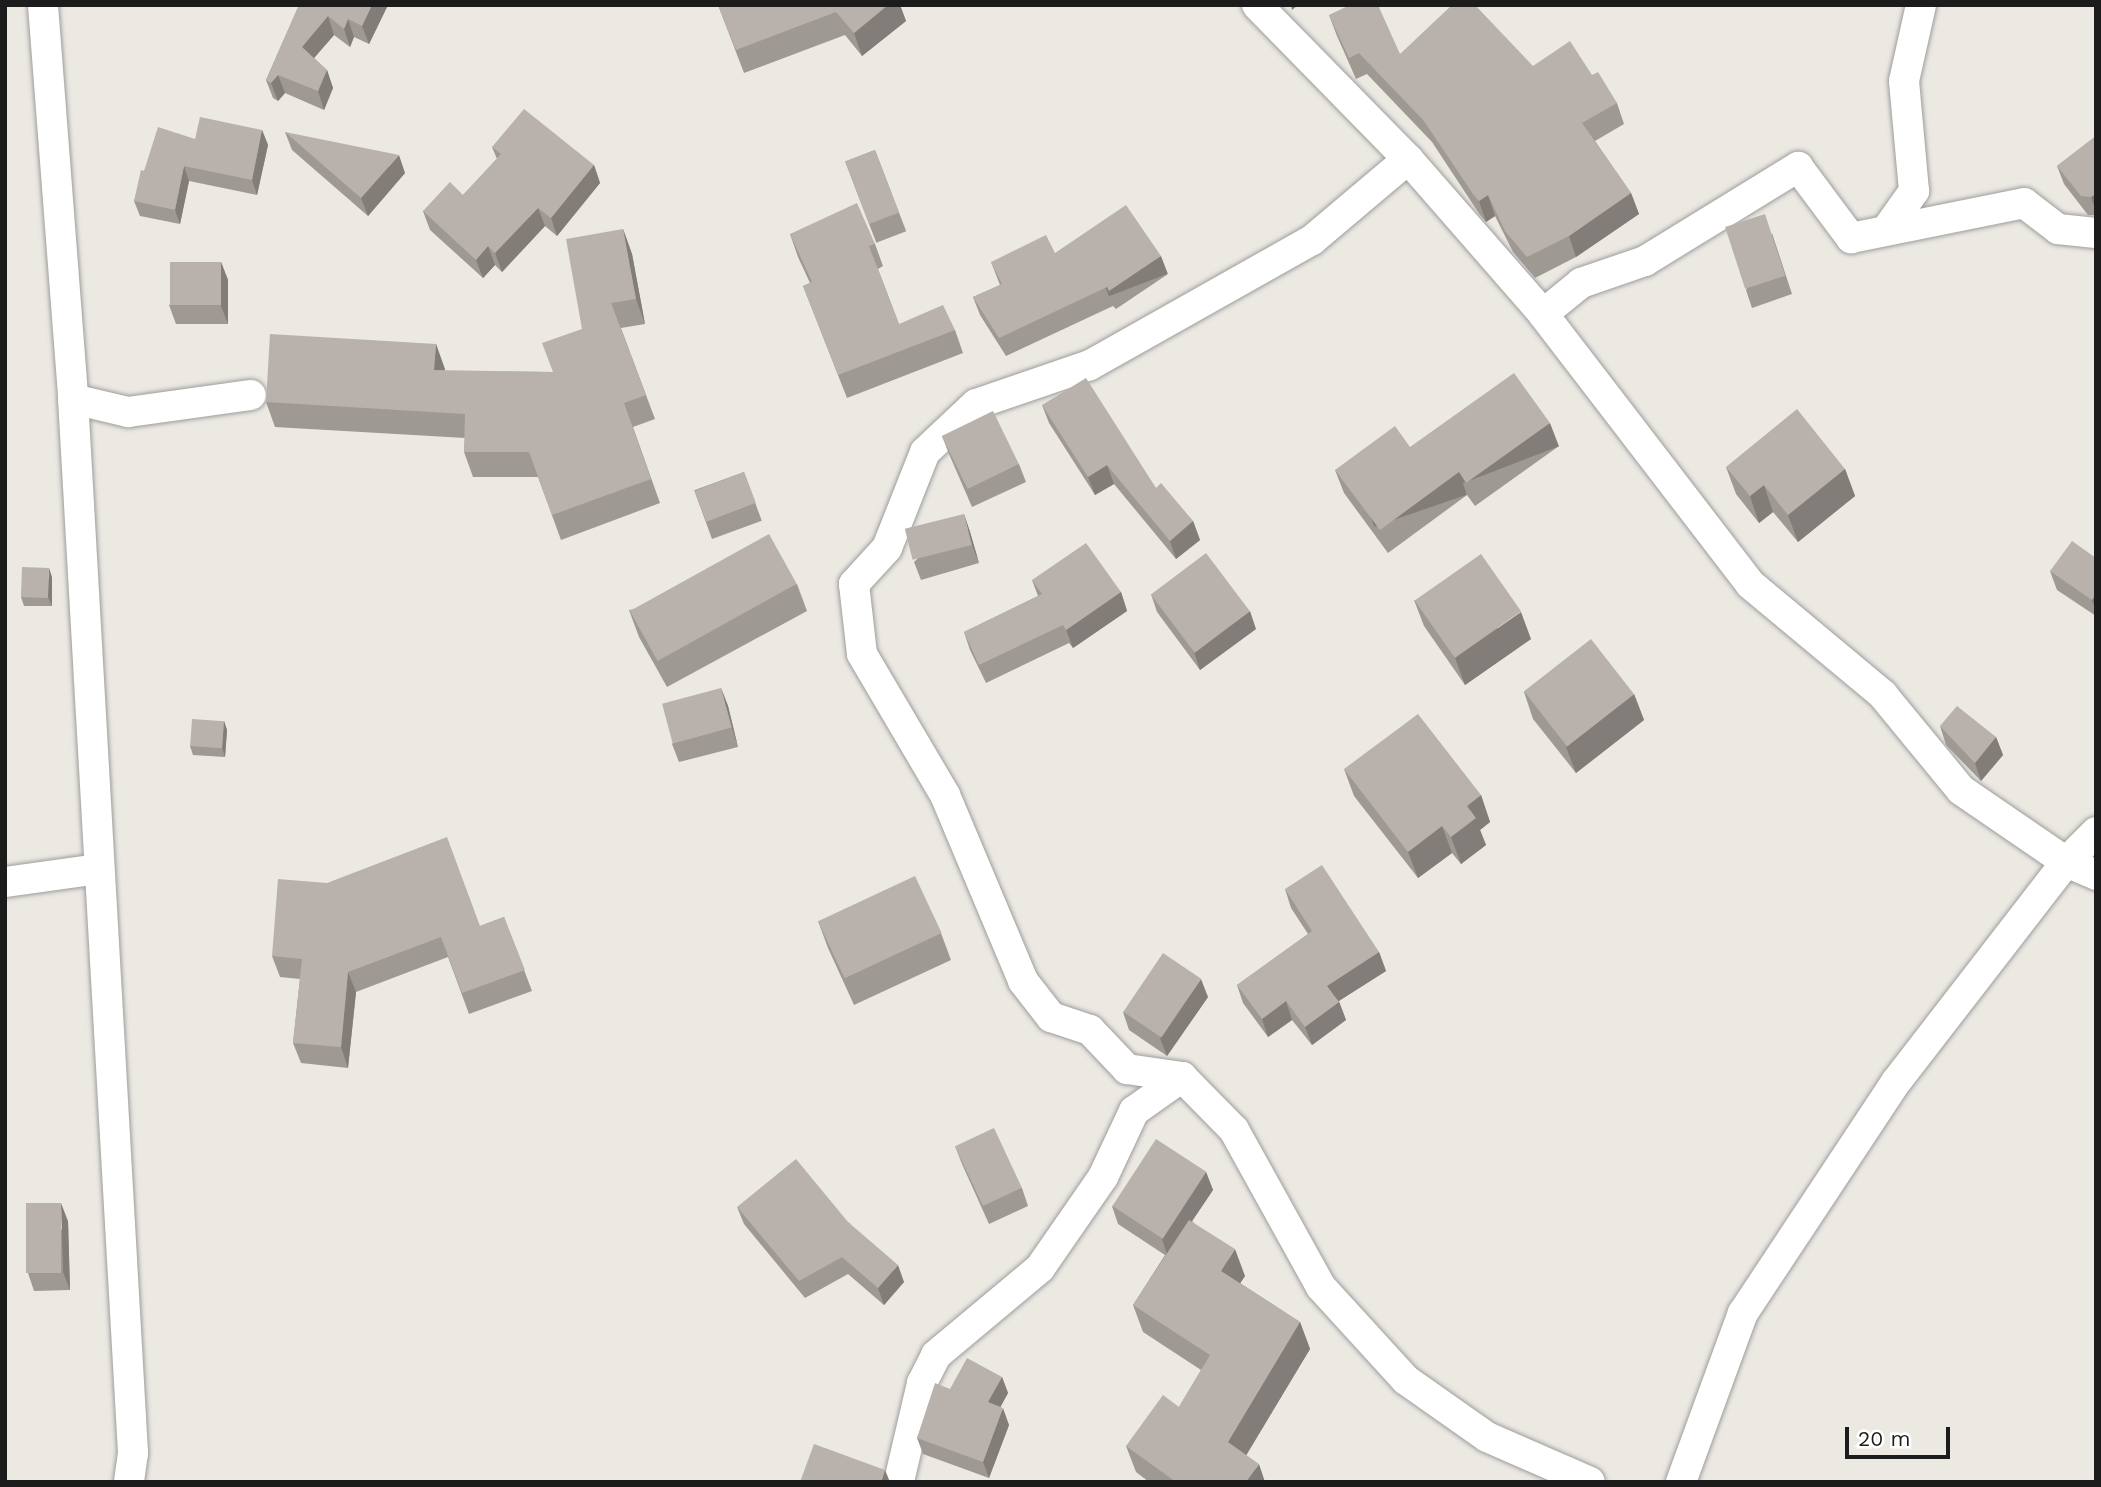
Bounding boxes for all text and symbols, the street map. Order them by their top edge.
scale bar [1849,1414,1954,1458]
text: 20 m [1858,1426,1910,1451]

